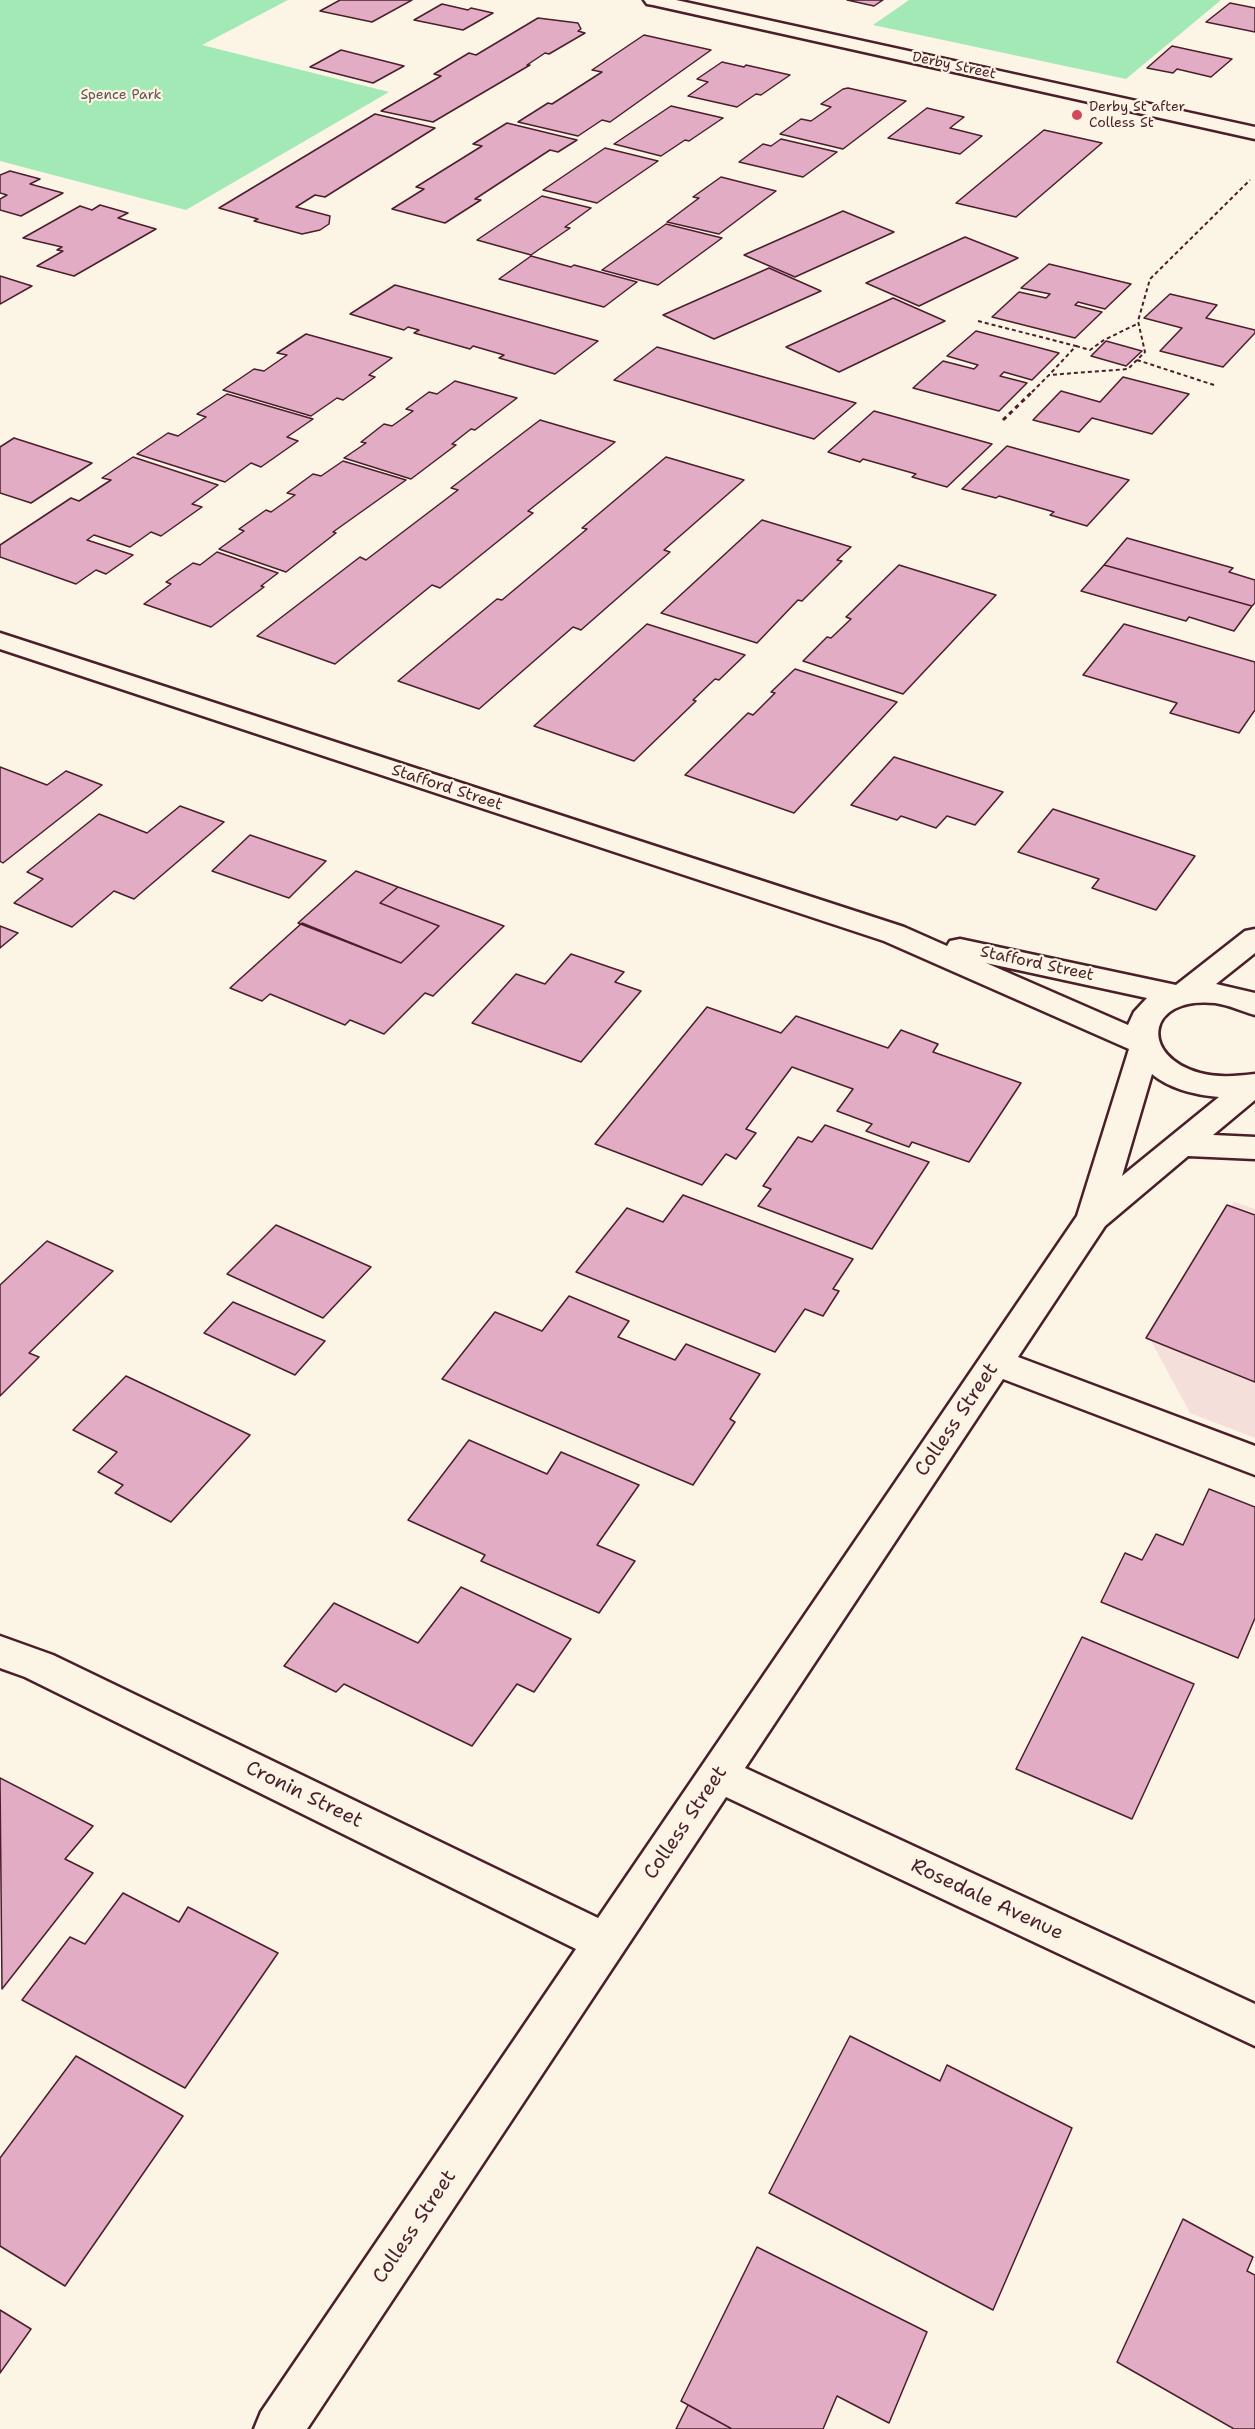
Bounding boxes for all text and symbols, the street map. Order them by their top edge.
street label: Derby Street [911,49,997,83]
park label: Spence Park [80,87,162,103]
place label: Derby St after Colless St [1089,99,1185,132]
marker: Derby St after Colless St [1070,108,1084,122]
street label: Stafford Street [389,761,505,815]
street label: Stafford Street [978,943,1096,985]
street label: Colless Street [910,1359,1004,1481]
street label: Cronin Street [242,1756,366,1834]
street label: Colless Street [639,1762,733,1884]
street label: Rosedale Avenue [907,1854,1067,1946]
street label: Colless Street [368,2166,462,2288]

